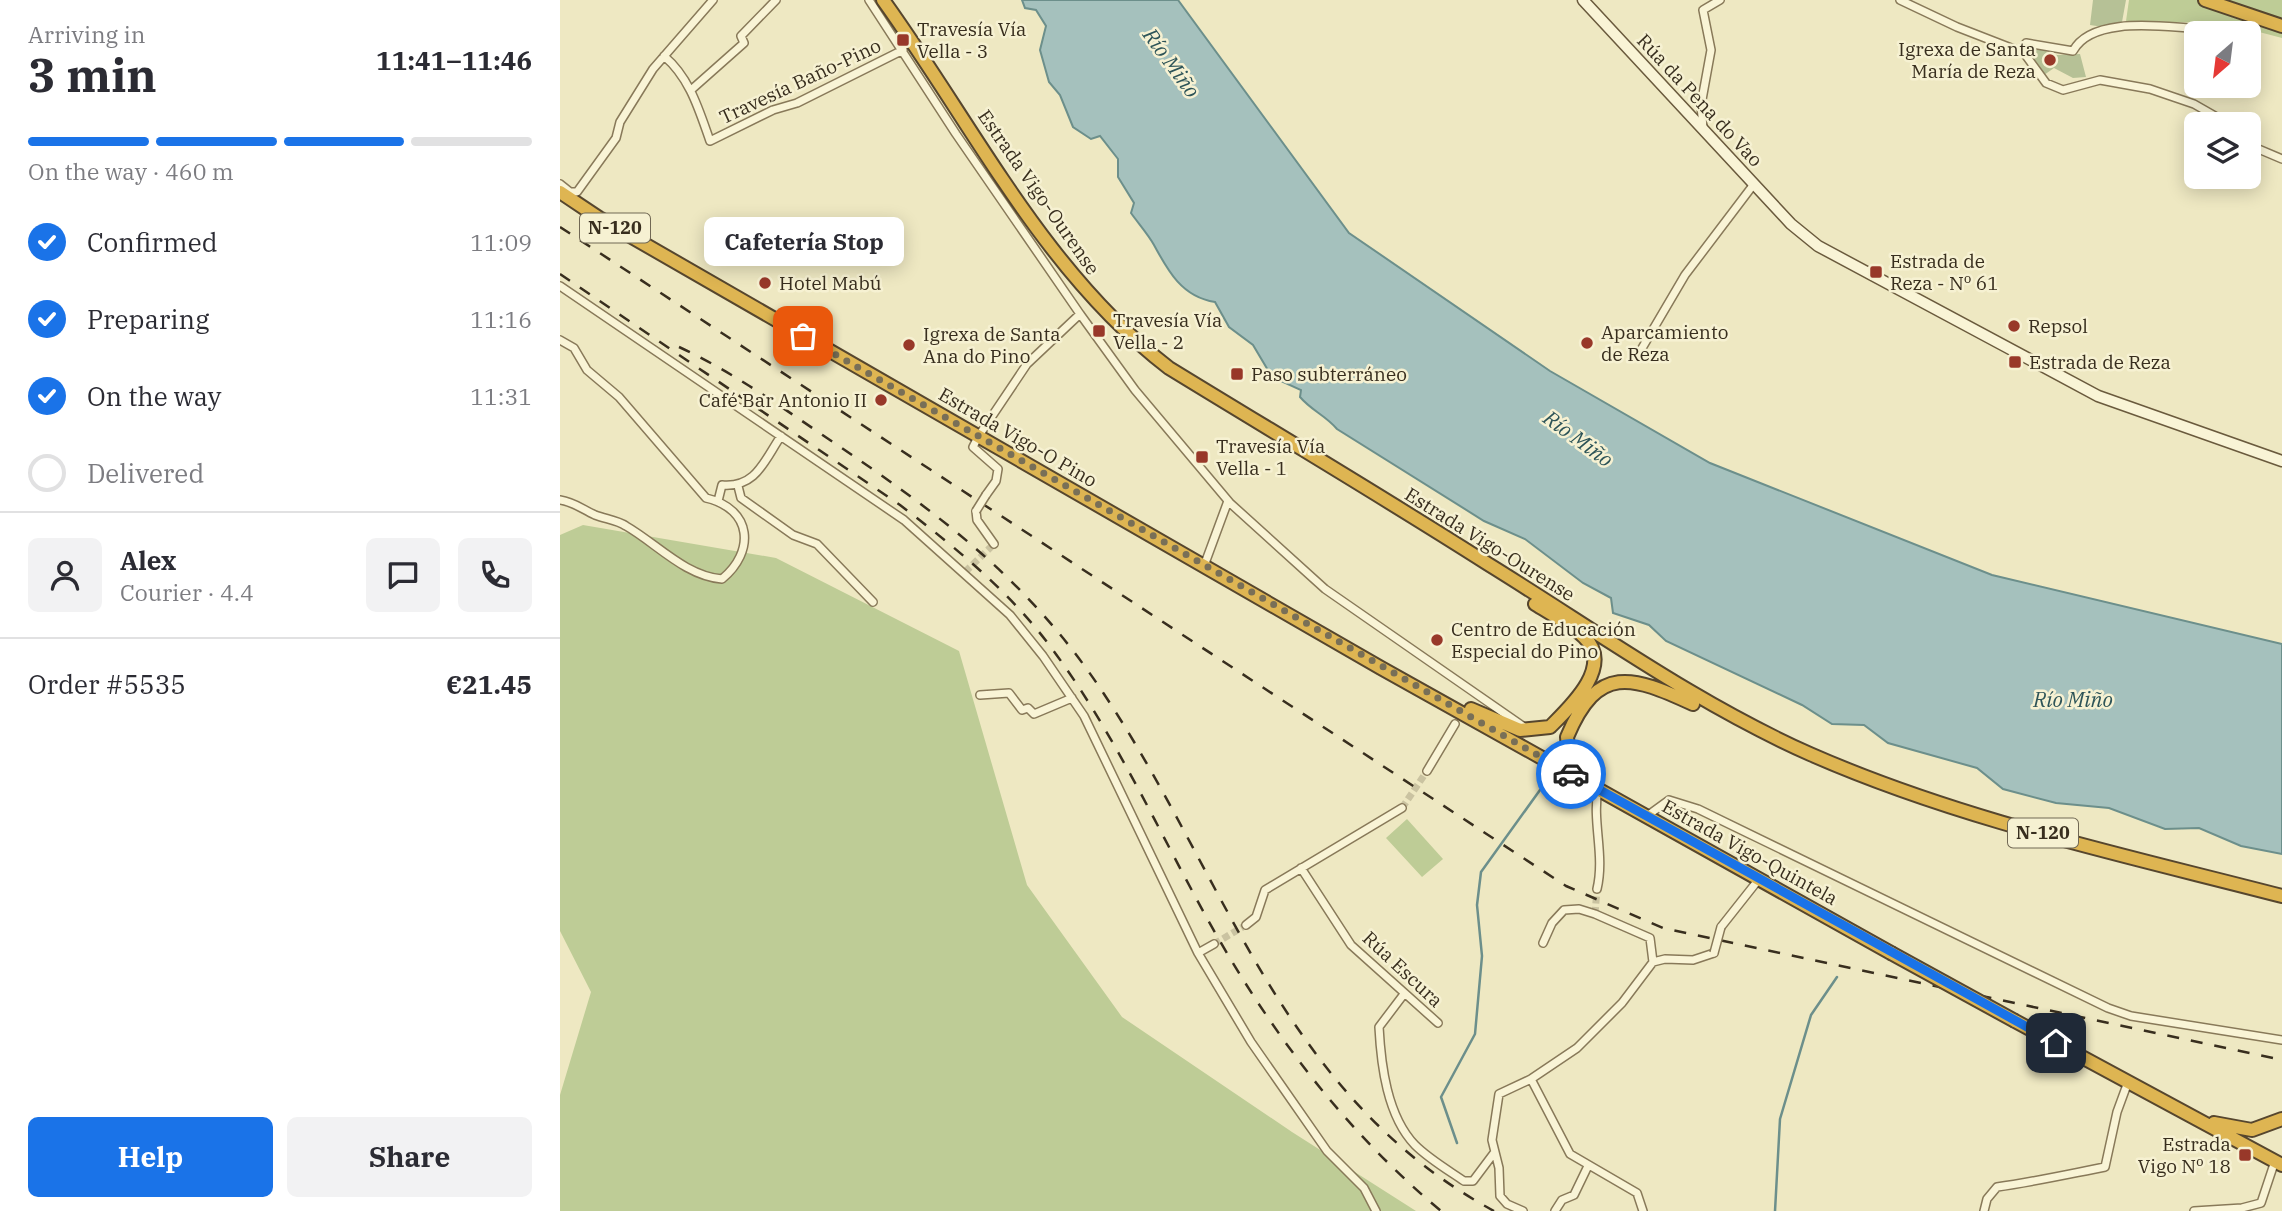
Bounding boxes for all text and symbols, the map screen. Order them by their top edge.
place label: Travesía Vía Vella - 3 [917,17,1026,63]
text: Arriving in [28,19,145,49]
water label: Río Miño [1136,21,1207,103]
north arrow [2184,21,2261,98]
map controls [2184,21,2261,189]
street label: Rúa da Pena do Vao [1632,28,1768,172]
marker: Travesía Vía Vella - 3 [895,32,911,48]
street label: Travesía Baño-Pino [715,33,885,129]
place label: Igrexa de Santa María de Reza [1898,37,2036,83]
text: 11:41–11:46 [376,43,532,77]
text: 3 min [28,45,157,105]
marker: Igrexa de Santa María de Reza [2042,52,2058,68]
street label: Estrada Vigo-Ourense [973,105,1105,279]
button: layers [2184,112,2261,189]
text: On the way · 460 m [28,156,234,186]
road number: N-120 [580,213,650,242]
callout: Cafetería Stop [703,217,903,266]
icon: check [28,223,66,261]
text: Confirmed [87,225,218,259]
text: Cafetería Stop [724,226,884,256]
text: 11:09 [470,227,532,257]
place label: Estrada de Reza - Nº 61 [1890,249,1999,295]
marker: Estrada de Reza - Nº 61 [1868,264,1884,280]
place label: Hotel Mabú [779,271,882,295]
marker: Hotel Mabú [757,275,773,291]
icon: check [28,300,66,338]
text: Preparing [87,302,209,336]
text: 11:16 [470,304,532,334]
pin [773,306,833,366]
place label: Travesía Vía Vella - 2 [1113,308,1222,354]
place label: Repsol [2028,314,2088,338]
icon: bag [784,317,822,355]
marker: Repsol [2006,318,2022,334]
place label: Aparcamiento de Reza [1601,320,1728,366]
place label: Igrexa de Santa Ana do Pino [923,322,1061,368]
marker: Travesía Vía Vella - 2 [1091,323,1107,339]
marker: Aparcamiento de Reza [1579,335,1595,351]
marker: Igrexa de Santa Ana do Pino [901,337,917,353]
place label: Estrada de Reza [2029,350,2171,374]
marker: Estrada de Reza [2007,354,2023,370]
place label: Paso subterráneo [1251,362,1407,386]
marker: Paso subterráneo [1229,366,1245,382]
icon: check [28,377,66,415]
text: On the way [87,379,221,413]
text: 11:31 [470,381,532,411]
street label: Estrada Vigo-O Pino [934,382,1102,492]
place label: Café Bar Antonio II [699,388,867,412]
marker: Café Bar Antonio II [873,392,889,408]
water label: Río Miño [1537,403,1619,473]
place label: Travesía Vía Vella - 1 [1216,434,1325,480]
marker: Travesía Vía Vella - 1 [1194,449,1210,465]
text: Delivered [87,456,204,490]
street label: Estrada Vigo-Ourense [1400,482,1580,606]
button: person [28,538,102,612]
button: chat [366,538,440,612]
button: phone [458,538,532,612]
text: Alex [120,543,176,577]
text: Courier · 4.4 [120,577,254,607]
place label: Centro de Educación Especial do Pino [1451,617,1636,663]
marker: Centro de Educación Especial do Pino [1429,632,1445,648]
text: Order #5535 [28,667,186,701]
text: €21.45 [446,667,532,701]
water label: Río Miño [2032,685,2113,713]
courier [1536,739,1606,809]
icon: car [1552,755,1590,793]
street label: Estrada Vigo-Quintela [1658,794,1842,910]
road number: N-120 [2008,818,2078,848]
street label: Rúa Escura [1358,926,1448,1012]
pin [2026,1013,2086,1073]
icon: home [2037,1024,2075,1062]
button: Help [28,1117,273,1197]
button: Share [287,1117,532,1197]
place label: Estrada Vigo Nº 18 [2138,1132,2231,1178]
marker: Estrada Vigo Nº 18 [2237,1147,2253,1163]

